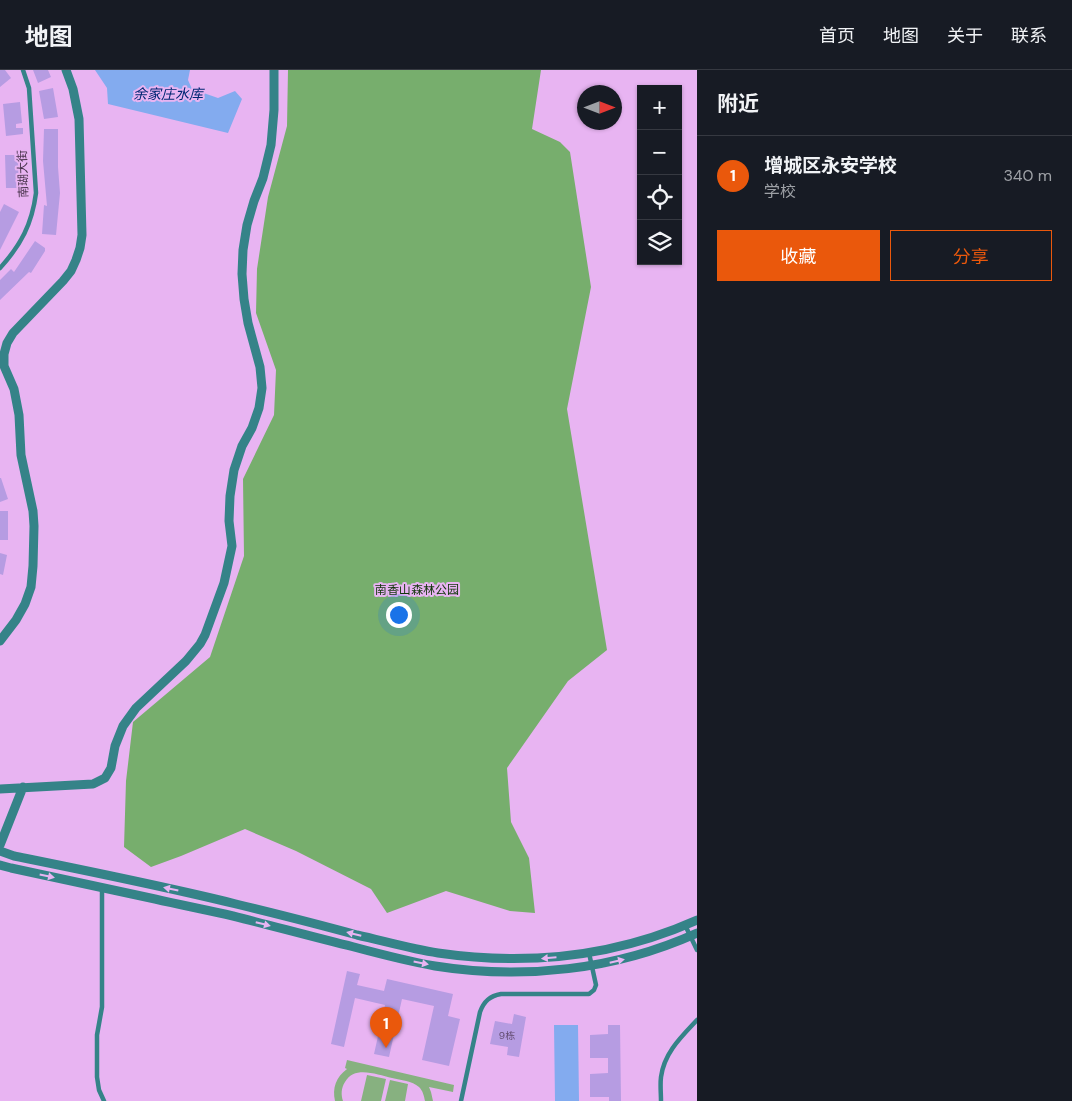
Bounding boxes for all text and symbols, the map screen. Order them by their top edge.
text: 地图 [25,21,73,52]
text: 首页 [819,24,855,48]
text: 地图 [883,24,919,48]
text: 关于 [947,24,983,48]
text: 联系 [1011,24,1047,48]
water label: 余家庄水库 [133,85,205,103]
north arrow [577,85,622,130]
map controls [637,85,682,265]
button: + [637,85,682,130]
text: 附近 [717,90,759,118]
button: − [637,130,682,175]
street label: 南瑚大街 [14,150,32,198]
text: 增城区永安学校 [764,153,897,178]
text: 1 [730,165,736,186]
text: 340 m [1003,165,1052,186]
button: locate [637,175,682,220]
text: 学校 [764,181,796,202]
button: layers [637,220,682,265]
button: 收藏 [717,230,880,281]
button: 分享 [890,230,1052,281]
park label: 南香山森林公园 [375,582,459,598]
your location [386,602,412,628]
one-way arrow [40,872,55,880]
one-way arrow [162,885,178,893]
one-way arrow [255,920,270,928]
one-way arrow [347,930,362,938]
one-way arrow [541,954,557,962]
one-way arrow [609,957,624,965]
one-way arrow [413,959,428,967]
pin: 1 [370,1007,402,1048]
house number: 9栋 [499,1029,515,1042]

